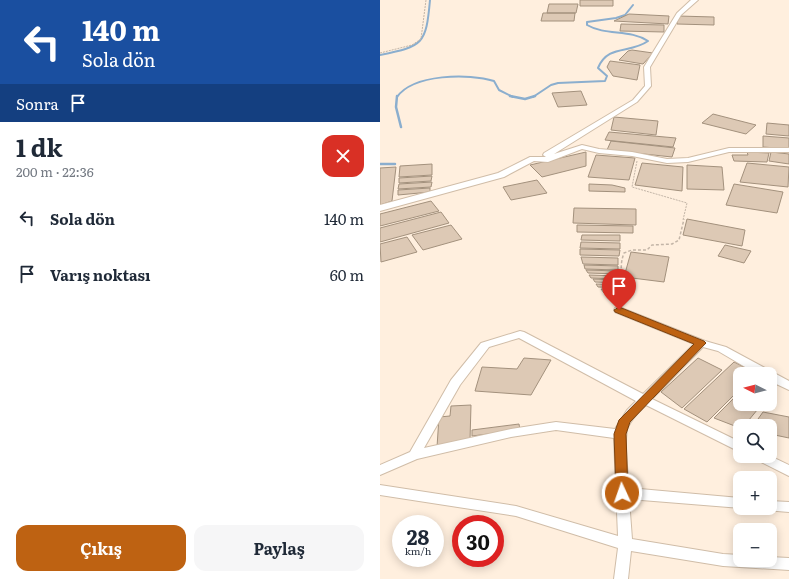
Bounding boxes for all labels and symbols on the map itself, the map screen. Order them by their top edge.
pin [602,269,636,310]
north arrow [733,367,777,411]
position arrow [601,472,643,514]
speed limit sign: 30 [452,515,504,567]

